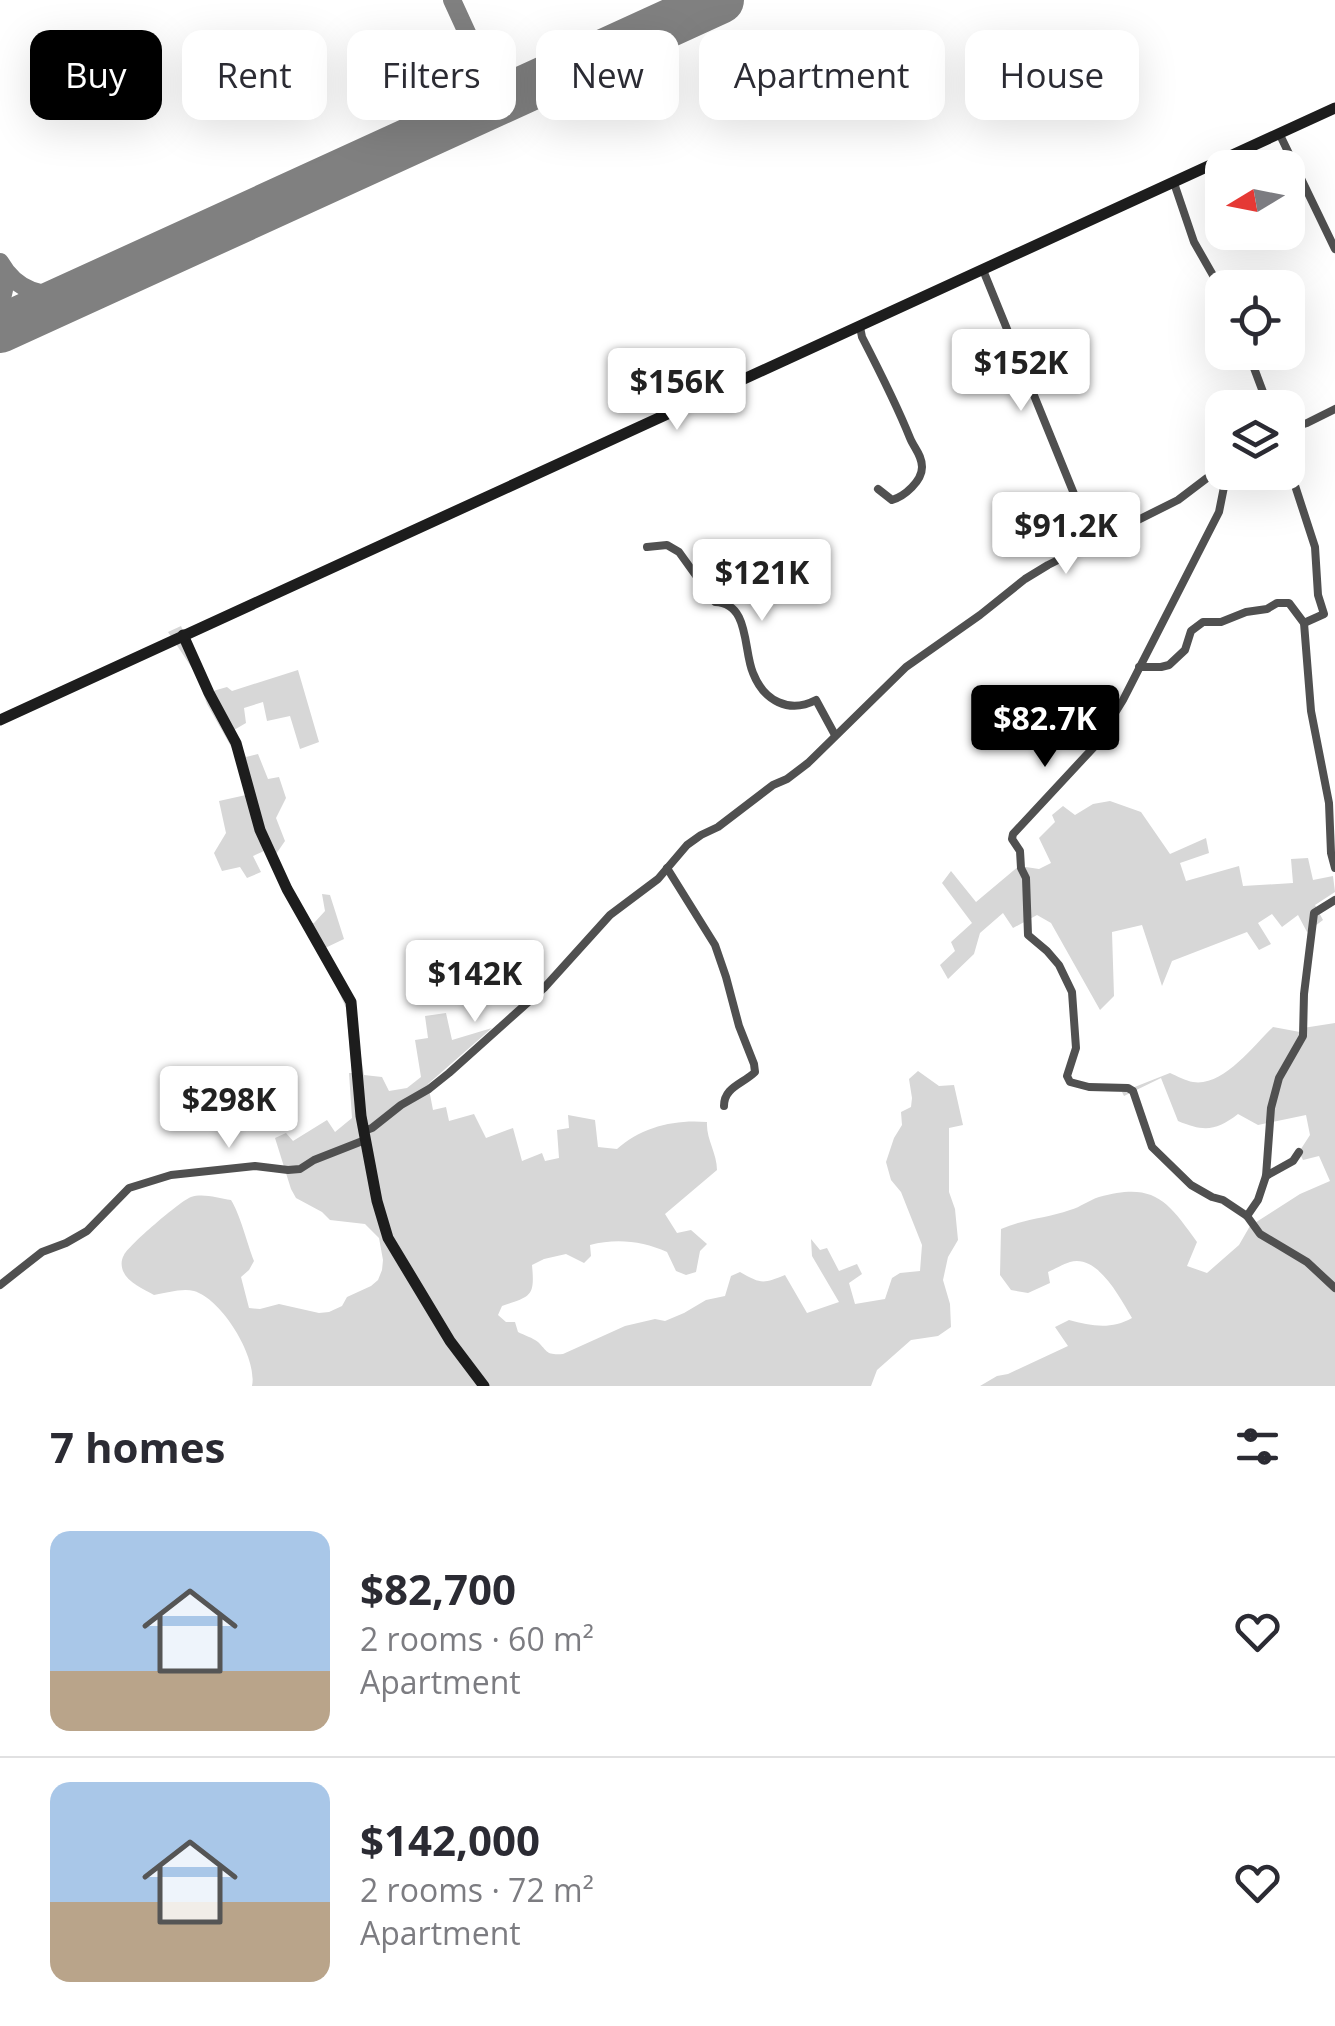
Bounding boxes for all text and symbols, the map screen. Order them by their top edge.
chip: Buy [30,30,162,120]
chip: Rent [182,30,327,120]
chip: Filters [347,30,516,120]
chip: New [536,30,679,120]
chip: Apartment [699,30,945,120]
chip: House [965,30,1139,120]
north arrow [1205,150,1305,250]
map controls [1205,150,1305,490]
button: locate [1205,270,1305,370]
pin: $152K [951,329,1091,414]
text: $152K [974,340,1068,383]
pin: $156K [607,348,747,433]
text: $156K [630,359,724,402]
button: layers [1205,390,1305,490]
pin: $91.2K [985,492,1147,577]
text: $91.2K [1014,503,1118,546]
pin: $121K [692,539,832,624]
text: $121K [715,550,809,593]
pin: $82.7K [964,685,1126,770]
text: $82.7K [993,696,1097,739]
pin: $142K [405,940,545,1025]
text: $142K [428,951,522,994]
pin: $298K [159,1066,299,1151]
text: $298K [182,1077,276,1120]
text: 7 homes [50,1418,225,1475]
icon: filters [1230,1419,1285,1474]
text: $82,700 [360,1560,516,1617]
icon: home [130,1571,250,1691]
icon: heart [1230,1604,1285,1659]
text: 2 rooms · 60 m² [360,1617,594,1660]
text: Apartment [360,1660,521,1703]
text: $142,000 [360,1811,540,1868]
icon: home [130,1822,250,1942]
icon: heart [1230,1855,1285,1910]
text: 2 rooms · 72 m² [360,1868,594,1911]
text: Apartment [360,1911,521,1954]

